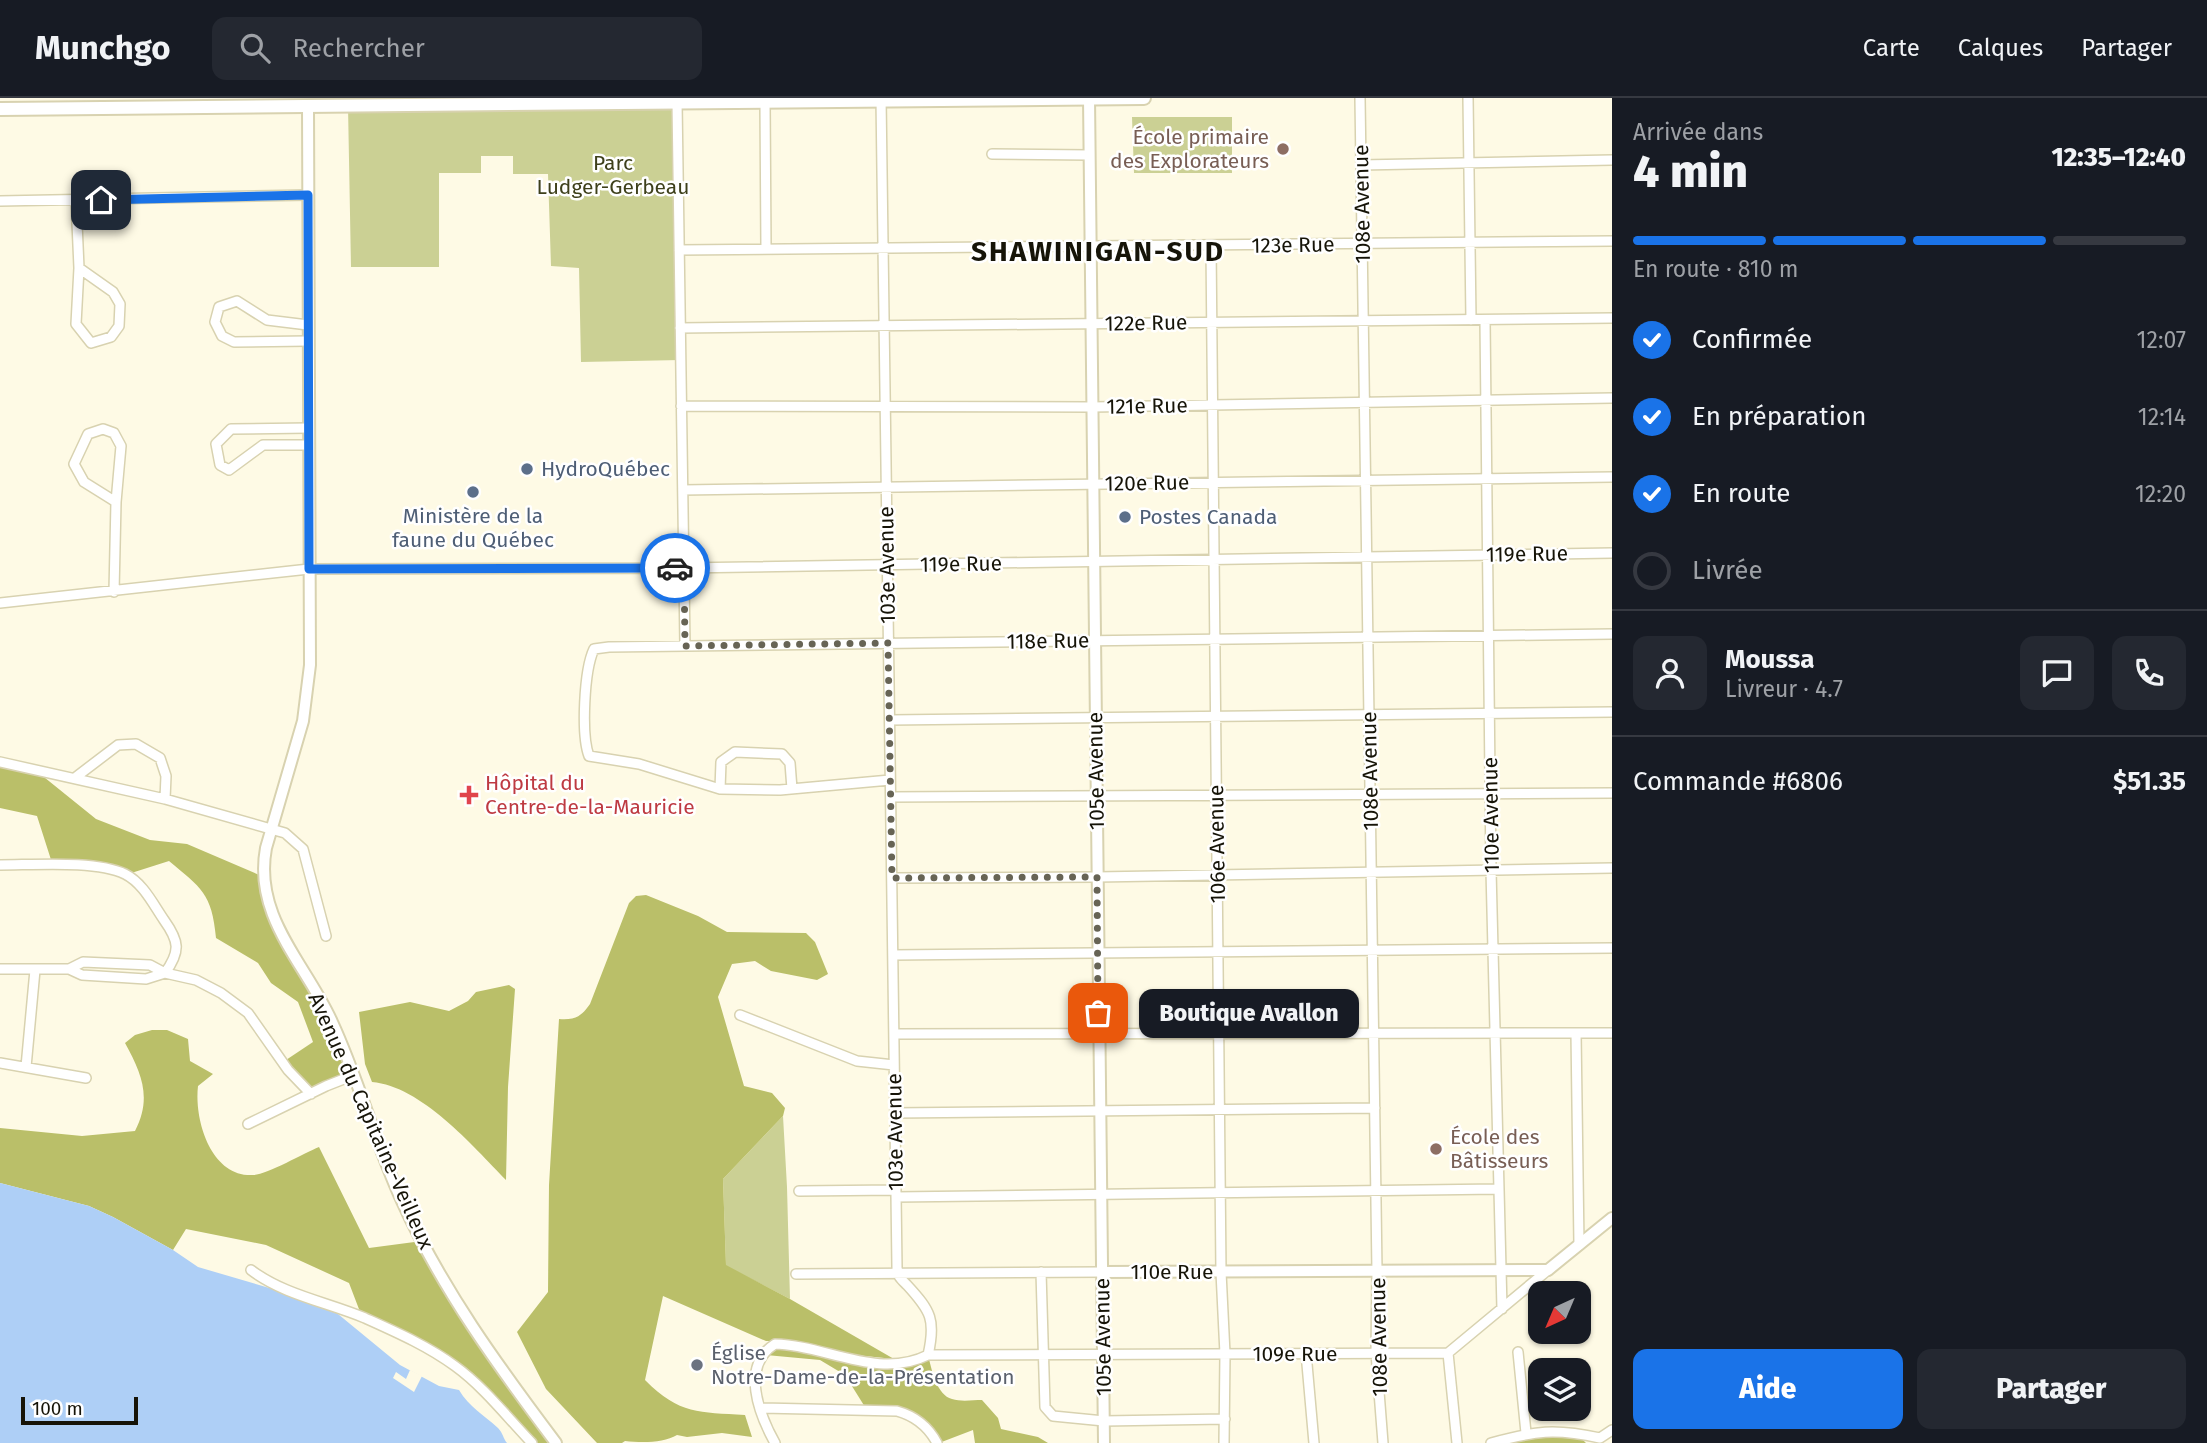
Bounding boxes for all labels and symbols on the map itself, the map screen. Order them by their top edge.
place label: École primaire des Explorateurs [1110,124,1269,174]
marker: École primaire des Explorateurs [1275,141,1291,157]
street label: 108e Avenue [1348,144,1376,264]
park label: Parc Ludger-Gerbeau [537,150,689,200]
pin [71,170,131,230]
street label: 123e Rue [1251,231,1335,259]
district label: SHAWINIGAN-SUD [971,235,1225,268]
street label: 122e Rue [1104,309,1188,337]
street label: 121e Rue [1106,392,1188,420]
place label: HydroQuébec [541,456,670,482]
marker: HydroQuébec [519,461,535,477]
street label: 120e Rue [1104,469,1190,497]
marker: Ministère de la faune du Québec [465,484,481,500]
place label: Ministère de la faune du Québec [392,503,554,553]
place label: Postes Canada [1139,504,1277,530]
street label: 103e Avenue [873,506,901,624]
marker: Postes Canada [1117,509,1133,525]
courier [640,533,710,603]
street label: 119e Rue [1486,540,1568,568]
street label: 119e Rue [920,550,1002,578]
street label: 118e Rue [1006,627,1090,655]
street label: 108e Avenue [1356,711,1384,831]
street label: 105e Avenue [1082,712,1110,830]
street label: 110e Avenue [1477,757,1505,873]
place label: Hôpital du Centre-de-la-Mauricie [485,770,695,820]
street label: 106e Avenue [1203,784,1231,904]
marker: Hôpital du Centre-de-la-Mauricie [459,785,479,805]
pin [1068,983,1128,1043]
callout: Boutique Avallon [1140,988,1360,1038]
street label: Avenue du Capitaine-Veilleux [303,989,440,1254]
street label: 103e Avenue [881,1073,909,1191]
place label: École des Bâtisseurs [1450,1124,1549,1174]
marker: École des Bâtisseurs [1428,1141,1444,1157]
street label: 110e Rue [1131,1259,1214,1285]
street label: 108e Avenue [1365,1277,1393,1397]
street label: 105e Avenue [1089,1278,1117,1396]
north arrow [1528,1281,1591,1344]
place label: Église Notre-Dame-de-la-Présentation [711,1340,1015,1390]
street label: 109e Rue [1252,1341,1338,1367]
marker: Église Notre-Dame-de-la-Présentation [689,1357,705,1373]
scale bar [21,1394,138,1426]

